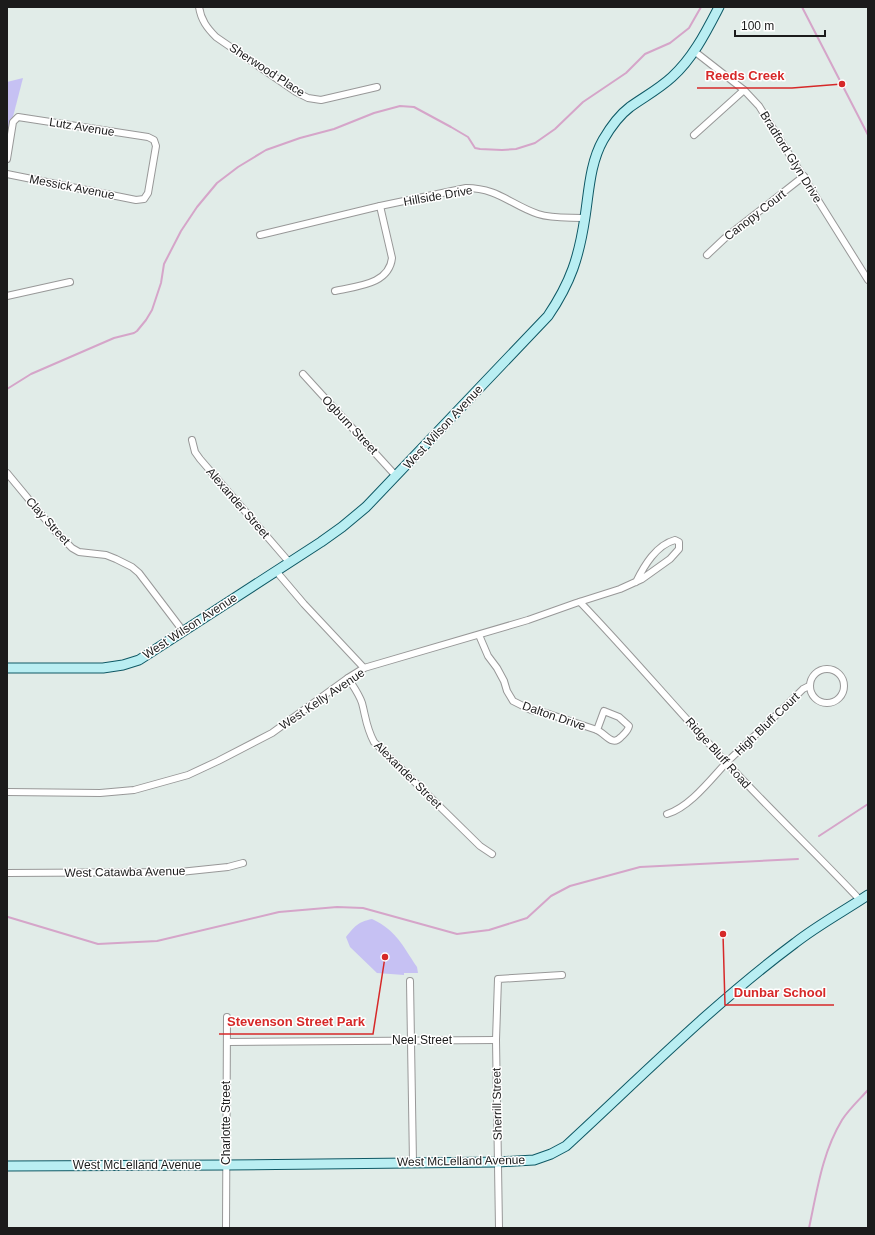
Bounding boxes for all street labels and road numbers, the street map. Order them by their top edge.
street label: Sherwood Place [227,40,308,100]
street label: Bradford Glyn Drive [757,109,825,206]
street label: Lutz Avenue [48,115,116,139]
street label: Messick Avenue [28,172,116,202]
street label: Hillside Drive [402,183,474,209]
street label: Canopy Court [722,186,789,243]
street label: West Wilson Avenue [400,382,486,472]
street label: Ogburn Street [319,393,381,458]
street label: Alexander Street [203,465,273,542]
street label: Clay Street [23,494,74,548]
street label: West Wilson Avenue [140,590,240,662]
street label: West Kelly Avenue [277,665,367,733]
street label: High Bluff Court [732,689,803,758]
street label: Dalton Drive [521,699,588,733]
street label: Ridge Bluff Road [683,715,753,791]
street label: Alexander Street [371,738,445,812]
street label: West Catawba Avenue [64,864,186,880]
street label: Neel Street [392,1033,453,1047]
street label: Sherrill Street [489,1067,505,1140]
street label: Charlotte Street [219,1080,233,1165]
street label: West McLelland Avenue [397,1153,526,1169]
street label: West McLelland Avenue [73,1158,201,1172]

